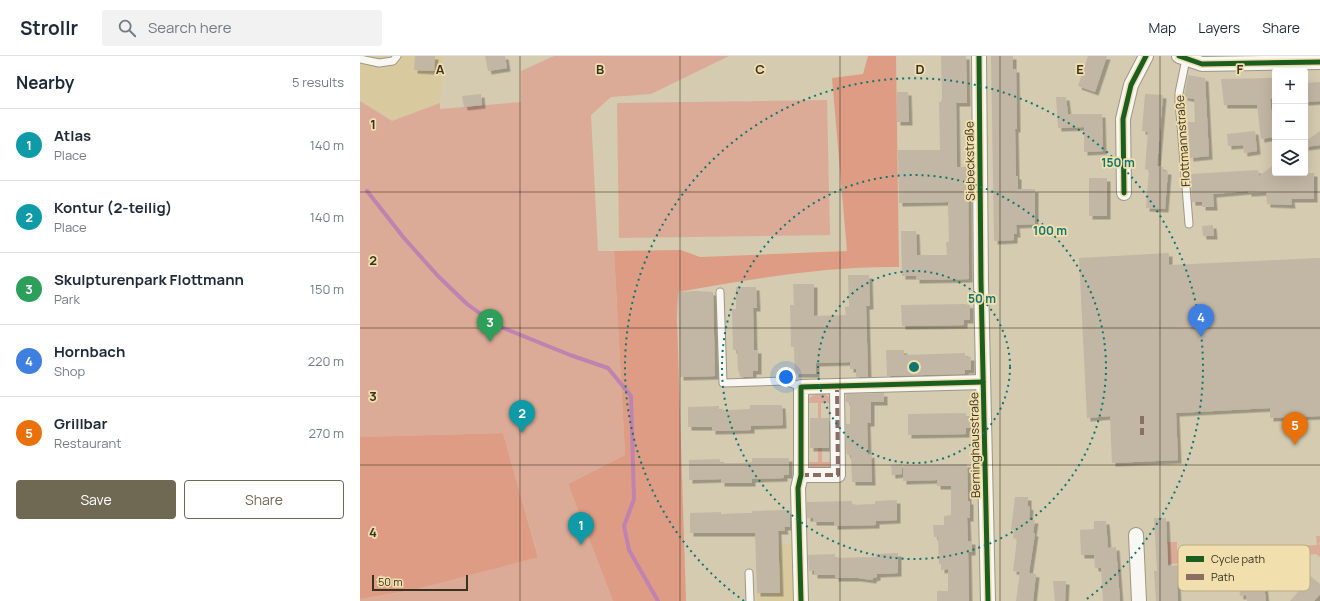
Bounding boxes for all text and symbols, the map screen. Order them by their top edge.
search box [102,10,382,46]
text: Strollr [20,15,78,41]
icon: search [116,17,138,39]
text: Search here [148,17,231,38]
text: Map [1148,18,1176,37]
text: Layers [1198,18,1240,37]
text: Share [1262,18,1300,37]
text: A [436,60,445,78]
text: B [596,60,604,78]
text: C [755,60,765,78]
text: D [915,60,925,78]
text: E [1076,60,1084,78]
text: F [1237,60,1244,78]
map controls [1272,68,1308,176]
button: + [1272,68,1308,104]
text: Nearby [16,71,74,94]
text: 5 results [292,73,344,91]
street label: Flottmannstraße [1171,95,1194,188]
button: − [1272,104,1308,140]
text: 1 [370,115,376,133]
street label: Siebeckstraße [960,121,979,201]
text: Atlas [54,125,91,146]
text: 1 [26,136,32,154]
text: 140 m [310,136,344,154]
button: layers [1272,140,1308,176]
text: Place [54,146,87,164]
text: 150 m [1101,154,1135,171]
text: Kontur (2-teilig) [54,197,172,218]
text: 2 [25,208,33,226]
text: 140 m [310,208,344,226]
text: Place [54,218,87,236]
text: 100 m [1033,222,1067,239]
text: 2 [369,251,377,269]
text: Skulpturenpark Flottmann [54,269,244,290]
text: 3 [25,280,33,298]
text: 150 m [310,280,344,298]
text: Park [54,290,80,308]
text: 50 m [968,290,996,307]
pin: 4 [1188,304,1214,337]
pin: 3 [477,309,503,342]
text: Hornbach [54,341,125,362]
text: 4 [25,352,33,370]
text: 220 m [308,352,344,370]
centre of rings [907,360,921,374]
text: Shop [54,362,85,380]
your location [776,367,796,387]
text: 3 [369,387,377,405]
street label: Berninghausstraße [965,392,984,498]
pin: 2 [509,400,535,433]
pin: 5 [1282,412,1308,445]
text: Grillbar [54,413,107,434]
text: 5 [25,424,33,442]
text: 270 m [309,424,344,442]
text: Restaurant [54,434,121,452]
button: Save [16,480,176,519]
button: Share [184,480,344,519]
pin: 1 [568,512,594,545]
text: 4 [369,523,377,541]
legend [1178,545,1310,591]
text: Cycle path [1211,551,1265,566]
text: Path [1211,569,1234,584]
scale bar [372,573,468,592]
text: 50 m [378,574,403,589]

